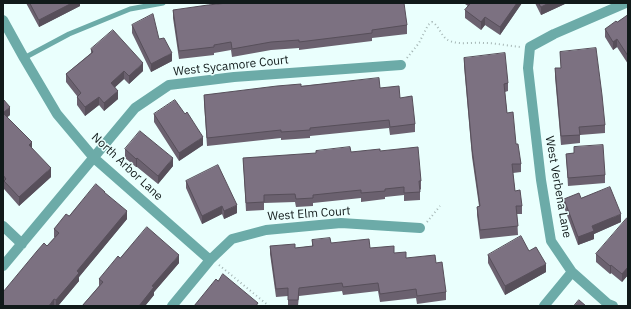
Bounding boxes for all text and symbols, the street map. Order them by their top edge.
street label: West Sycamore Court [173,53,289,79]
street label: North Arbor Lane [88,130,166,204]
street label: West Verbena Lane [542,135,574,239]
street label: West Elm Court [267,204,351,224]

